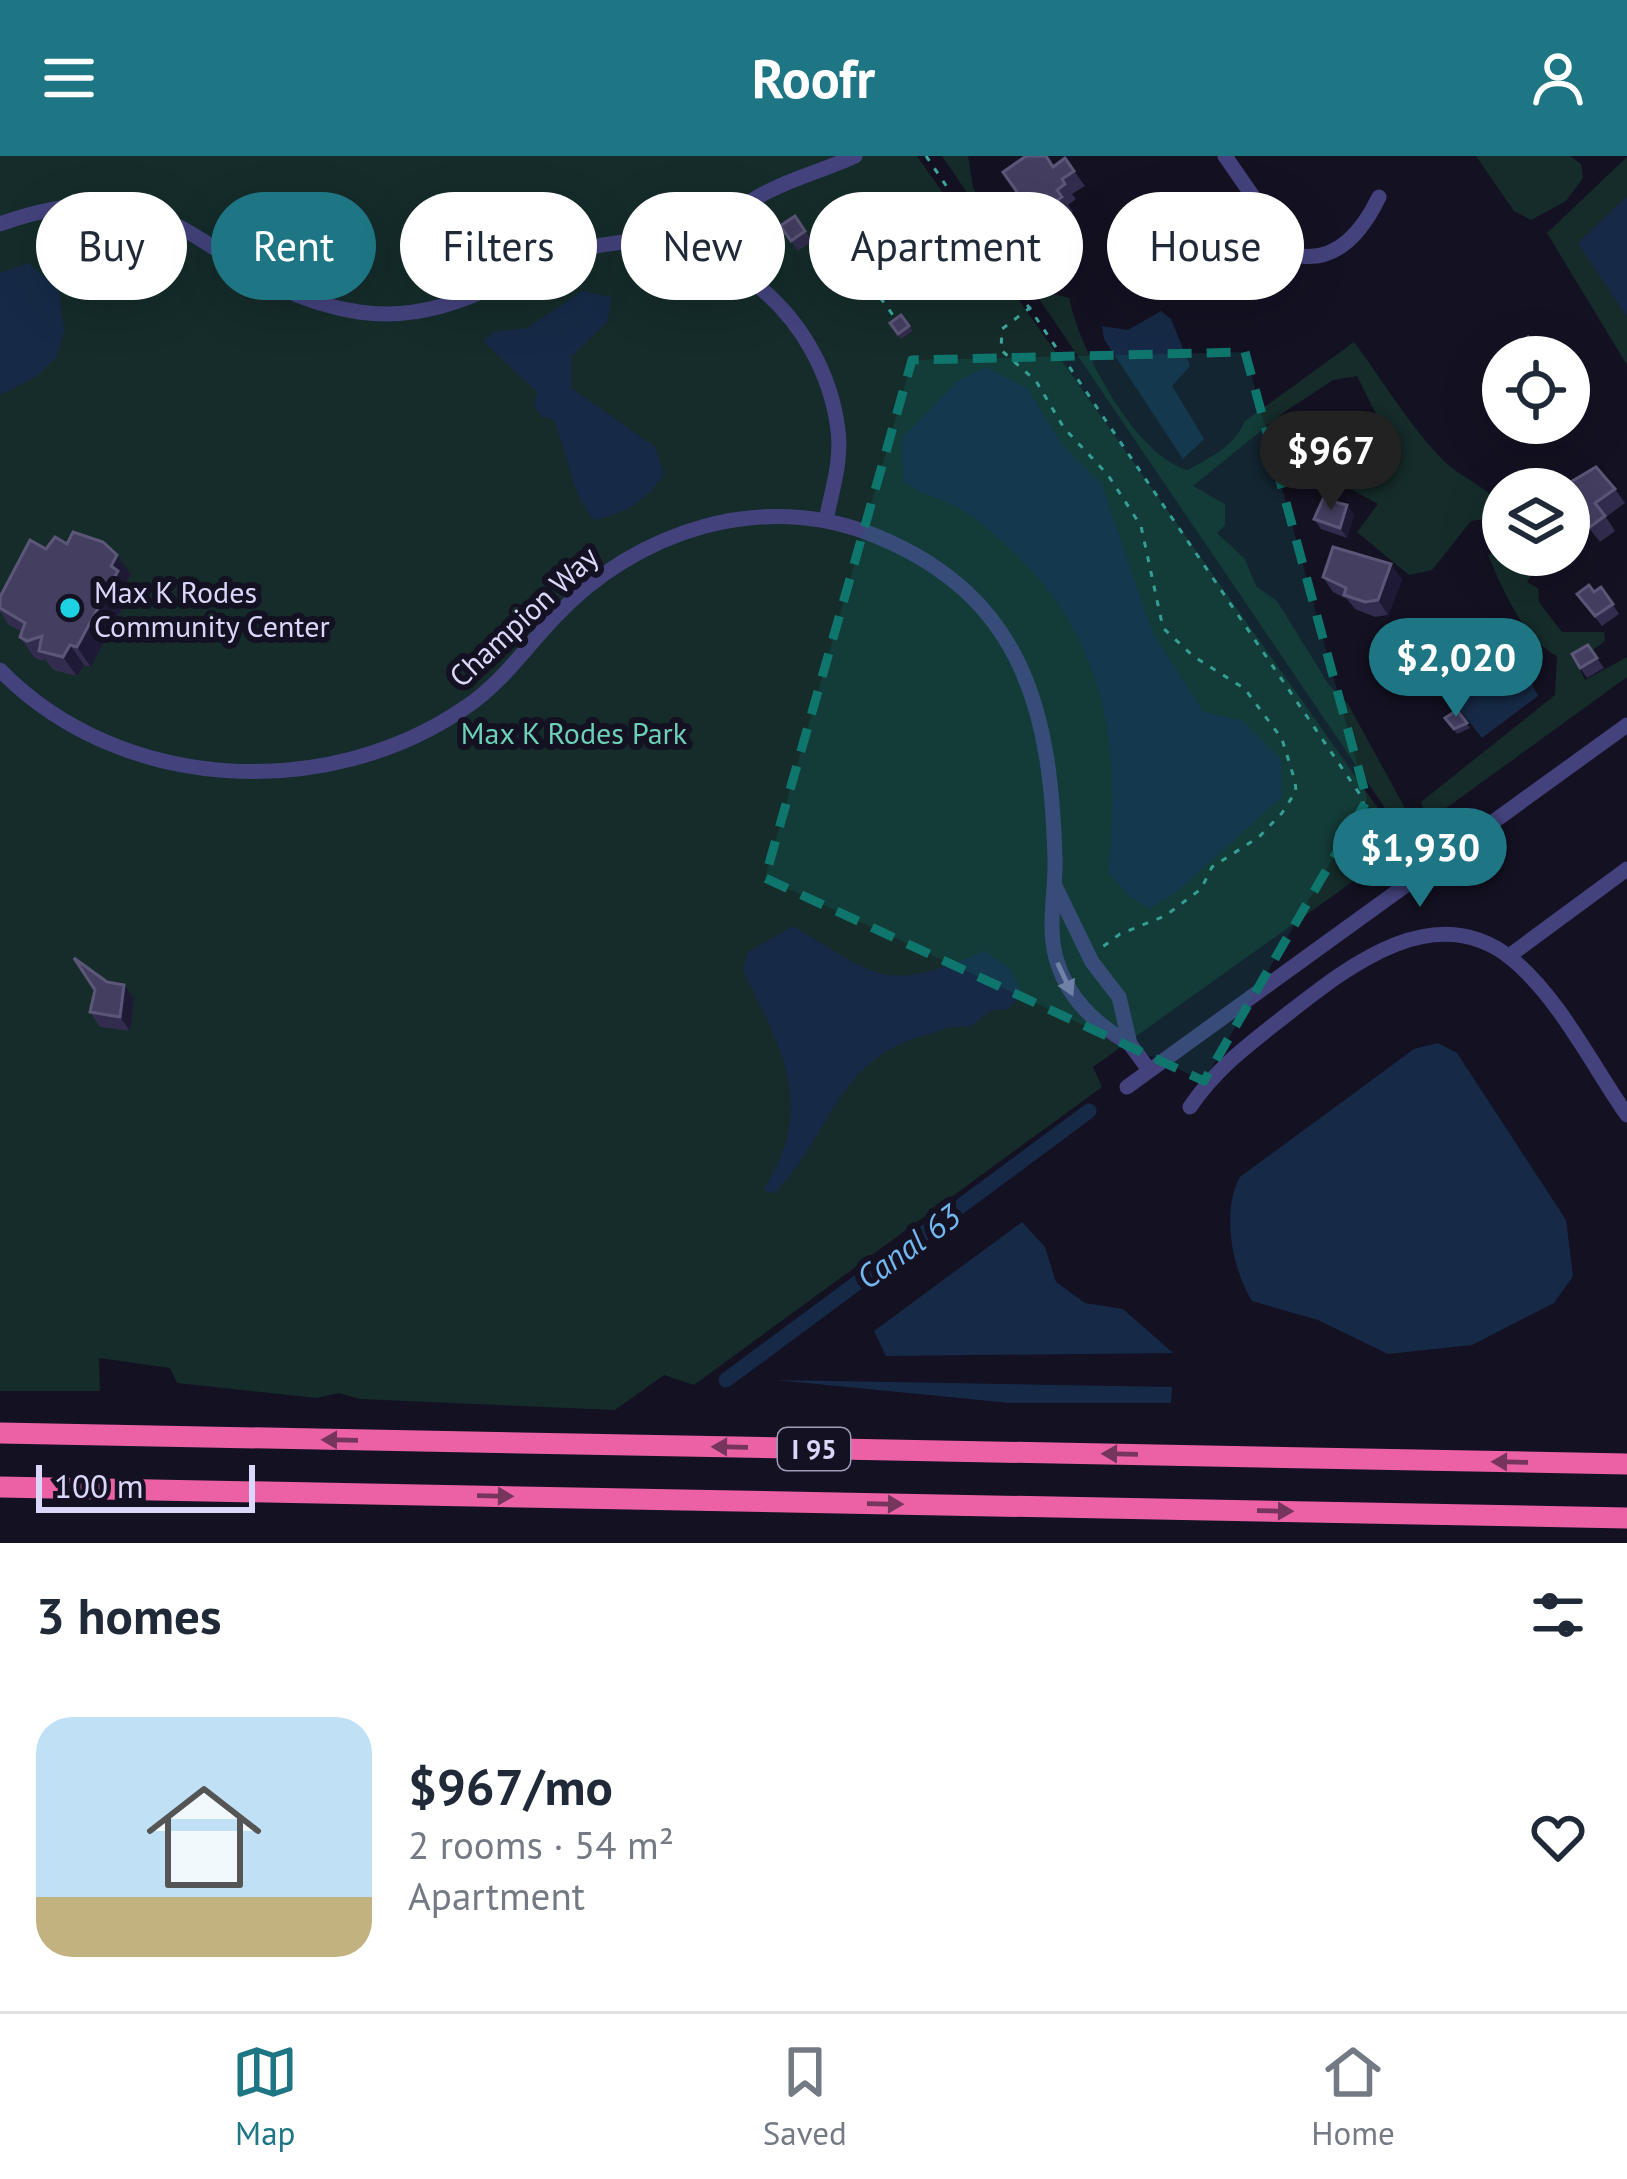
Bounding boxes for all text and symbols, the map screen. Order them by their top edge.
text: Roofr [752,43,875,113]
icon: menu [36,45,102,111]
icon: person [1525,45,1591,111]
chip: Buy [36,192,187,300]
chip: Rent [211,192,376,300]
chip: Filters [400,192,597,300]
chip: New [621,192,785,300]
chip: Apartment [809,192,1083,300]
chip: House [1107,192,1304,300]
map controls [1482,336,1590,576]
button: locate [1482,336,1590,444]
pin: $967 [1260,411,1402,513]
text: $967 [1287,424,1375,475]
button: layers [1482,468,1590,576]
street label: Champion Way [440,537,606,695]
place label: Max K Rodes Community Center [94,572,330,645]
marker: Max K Rodes Community Center [57,595,83,621]
pin: $2,020 [1358,618,1554,720]
text: $2,020 [1396,631,1516,682]
park label: Max K Rodes Park [461,713,688,752]
pin: $1,930 [1322,808,1518,910]
text: $1,930 [1360,821,1480,872]
one-way arrow [1055,962,1075,997]
water label: Canal 63 [848,1193,969,1298]
road number: I 95 [778,1428,850,1470]
one-way arrow [320,1430,358,1449]
one-way arrow [710,1437,748,1457]
one-way arrow [1100,1445,1138,1464]
one-way arrow [1490,1452,1528,1471]
scale bar [36,1459,255,1512]
text: 100 m [54,1464,144,1507]
one-way arrow [477,1487,515,1506]
one-way arrow [867,1494,905,1513]
one-way arrow [1257,1501,1295,1521]
text: 3 homes [36,1582,222,1648]
icon: filters [1525,1582,1591,1648]
text: $967/mo [408,1753,613,1819]
icon: home [132,1765,276,1909]
icon: heart [1525,1804,1591,1870]
text: 2 rooms · 54 m² [408,1819,674,1870]
text: Apartment [408,1870,585,1921]
tab: Map [232,2039,298,2154]
tab: Saved [763,2039,847,2154]
tab: Home [1311,2039,1395,2154]

